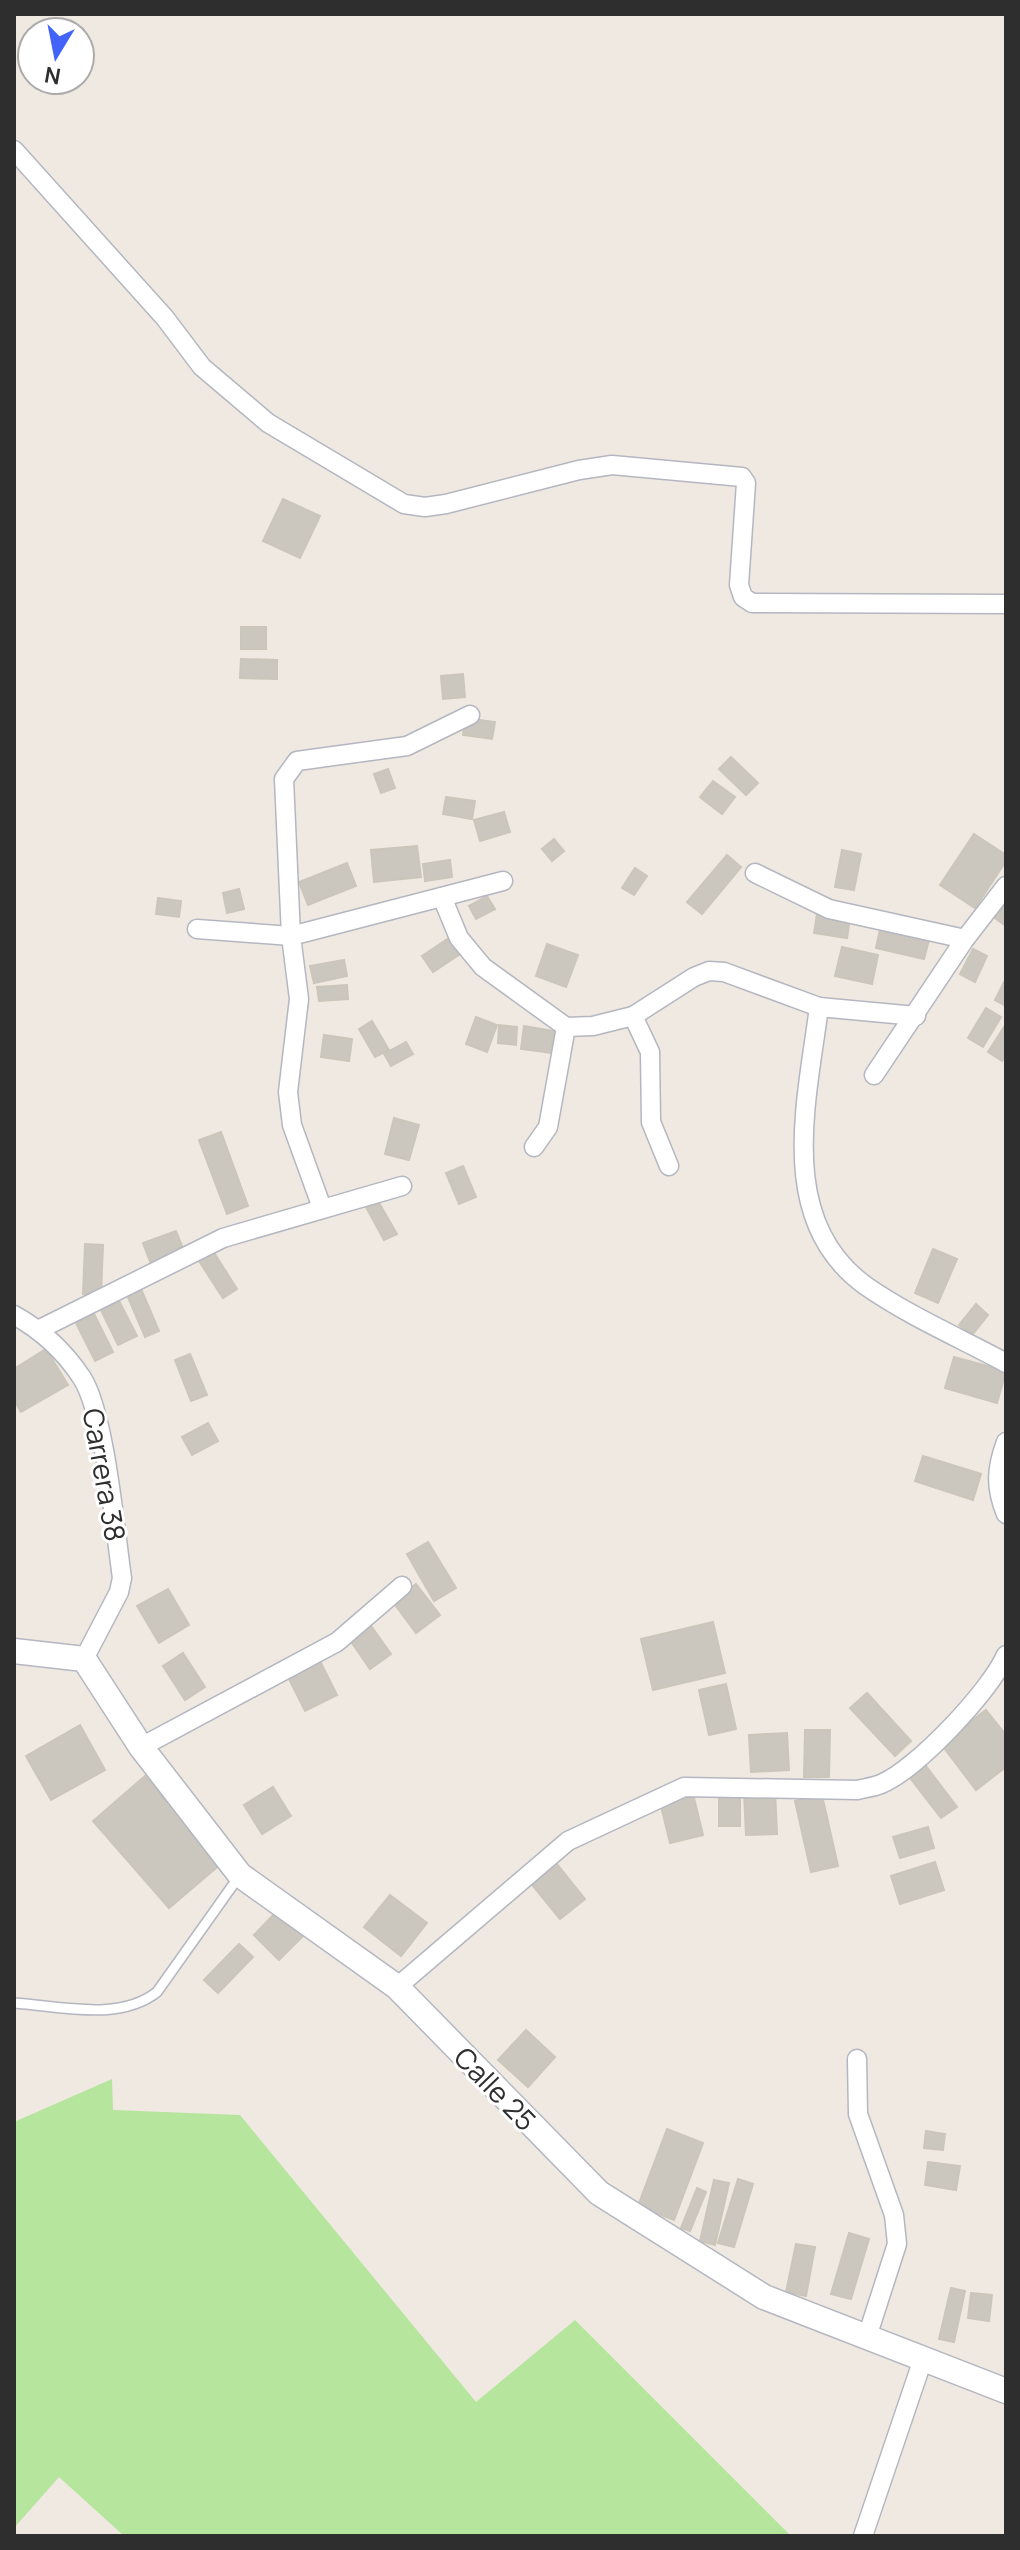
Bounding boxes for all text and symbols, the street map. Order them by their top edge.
north arrow [16,16,96,96]
text: N [42,60,63,92]
street label: Carrera 38 [75,1405,135,1544]
street label: Calle 25 [446,2038,545,2138]

